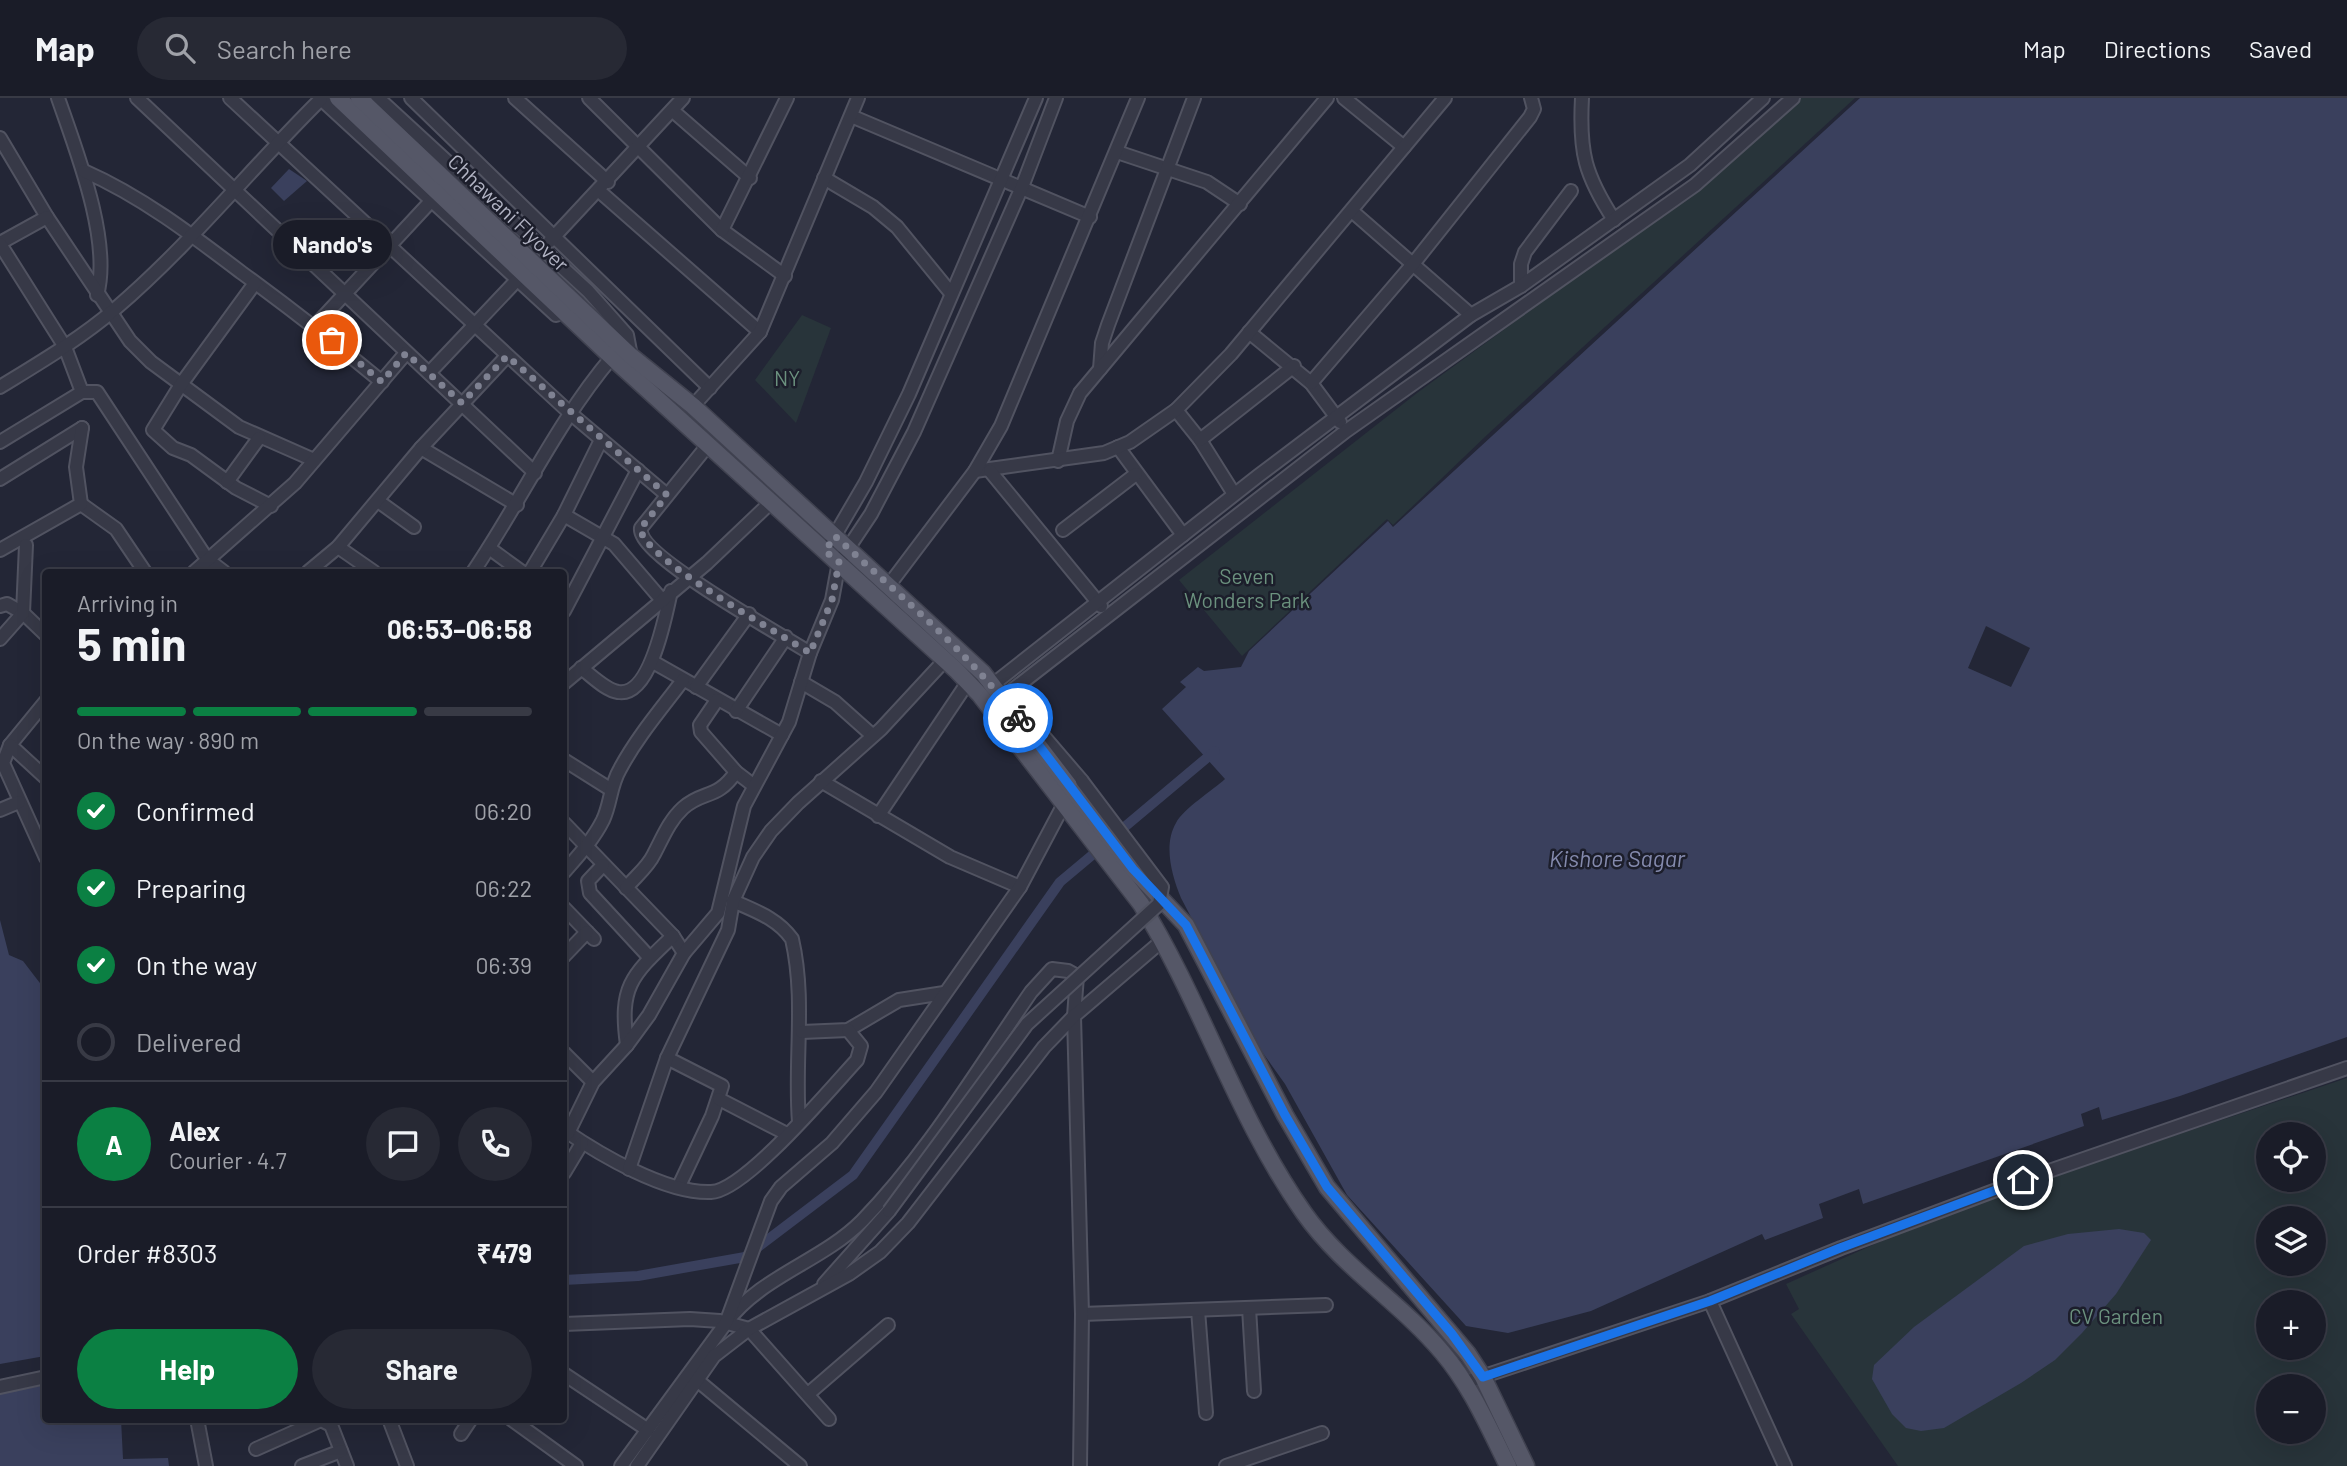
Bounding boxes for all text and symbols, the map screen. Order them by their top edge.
search box [137,17,627,80]
text: Map [35,28,95,68]
icon: search [161,29,199,67]
text: Search here [217,33,352,64]
text: Map [2023,34,2066,63]
text: Directions [2104,34,2211,63]
text: Saved [2249,34,2312,63]
street label: Chhawani Flyover [443,148,575,276]
callout: Nando's [272,221,392,270]
text: Nando's [293,230,373,258]
pin [302,310,362,370]
icon: bag [313,321,351,359]
park label: NY [774,365,800,390]
park label: Seven Wonders Park [1184,563,1310,612]
text: Arriving in [77,589,178,617]
text: 06:53–06:58 [387,613,532,644]
text: 5 min [77,615,186,670]
courier [983,683,1053,753]
icon: bike [999,699,1037,737]
text: On the way · 890 m [77,726,259,754]
icon: check [77,792,115,830]
text: Confirmed [136,795,255,826]
text: 06:20 [474,797,532,825]
water label: Kishore Sagar [1549,844,1686,872]
icon: check [77,869,115,907]
text: Preparing [136,872,246,903]
text: 06:22 [475,874,532,902]
icon: check [77,946,115,984]
text: On the way [136,949,257,980]
text: 06:39 [476,951,532,979]
text: Delivered [136,1026,242,1057]
button: chat [366,1107,440,1181]
button: phone [458,1107,532,1181]
text: Alex [169,1115,220,1146]
map controls [2256,1122,2326,1444]
button: locate [2256,1122,2326,1192]
text: A [105,1129,123,1160]
text: Courier · 4.7 [169,1146,287,1174]
pin [1993,1150,2053,1210]
icon: home [2004,1161,2042,1199]
button: layers [2256,1206,2326,1276]
text: Order #8303 [77,1237,217,1268]
text: ₹479 [477,1237,532,1268]
button: + [2256,1290,2326,1360]
park label: CV Garden [2069,1303,2163,1328]
button: Help [77,1329,298,1409]
button: Share [312,1329,532,1409]
button: − [2256,1374,2326,1444]

